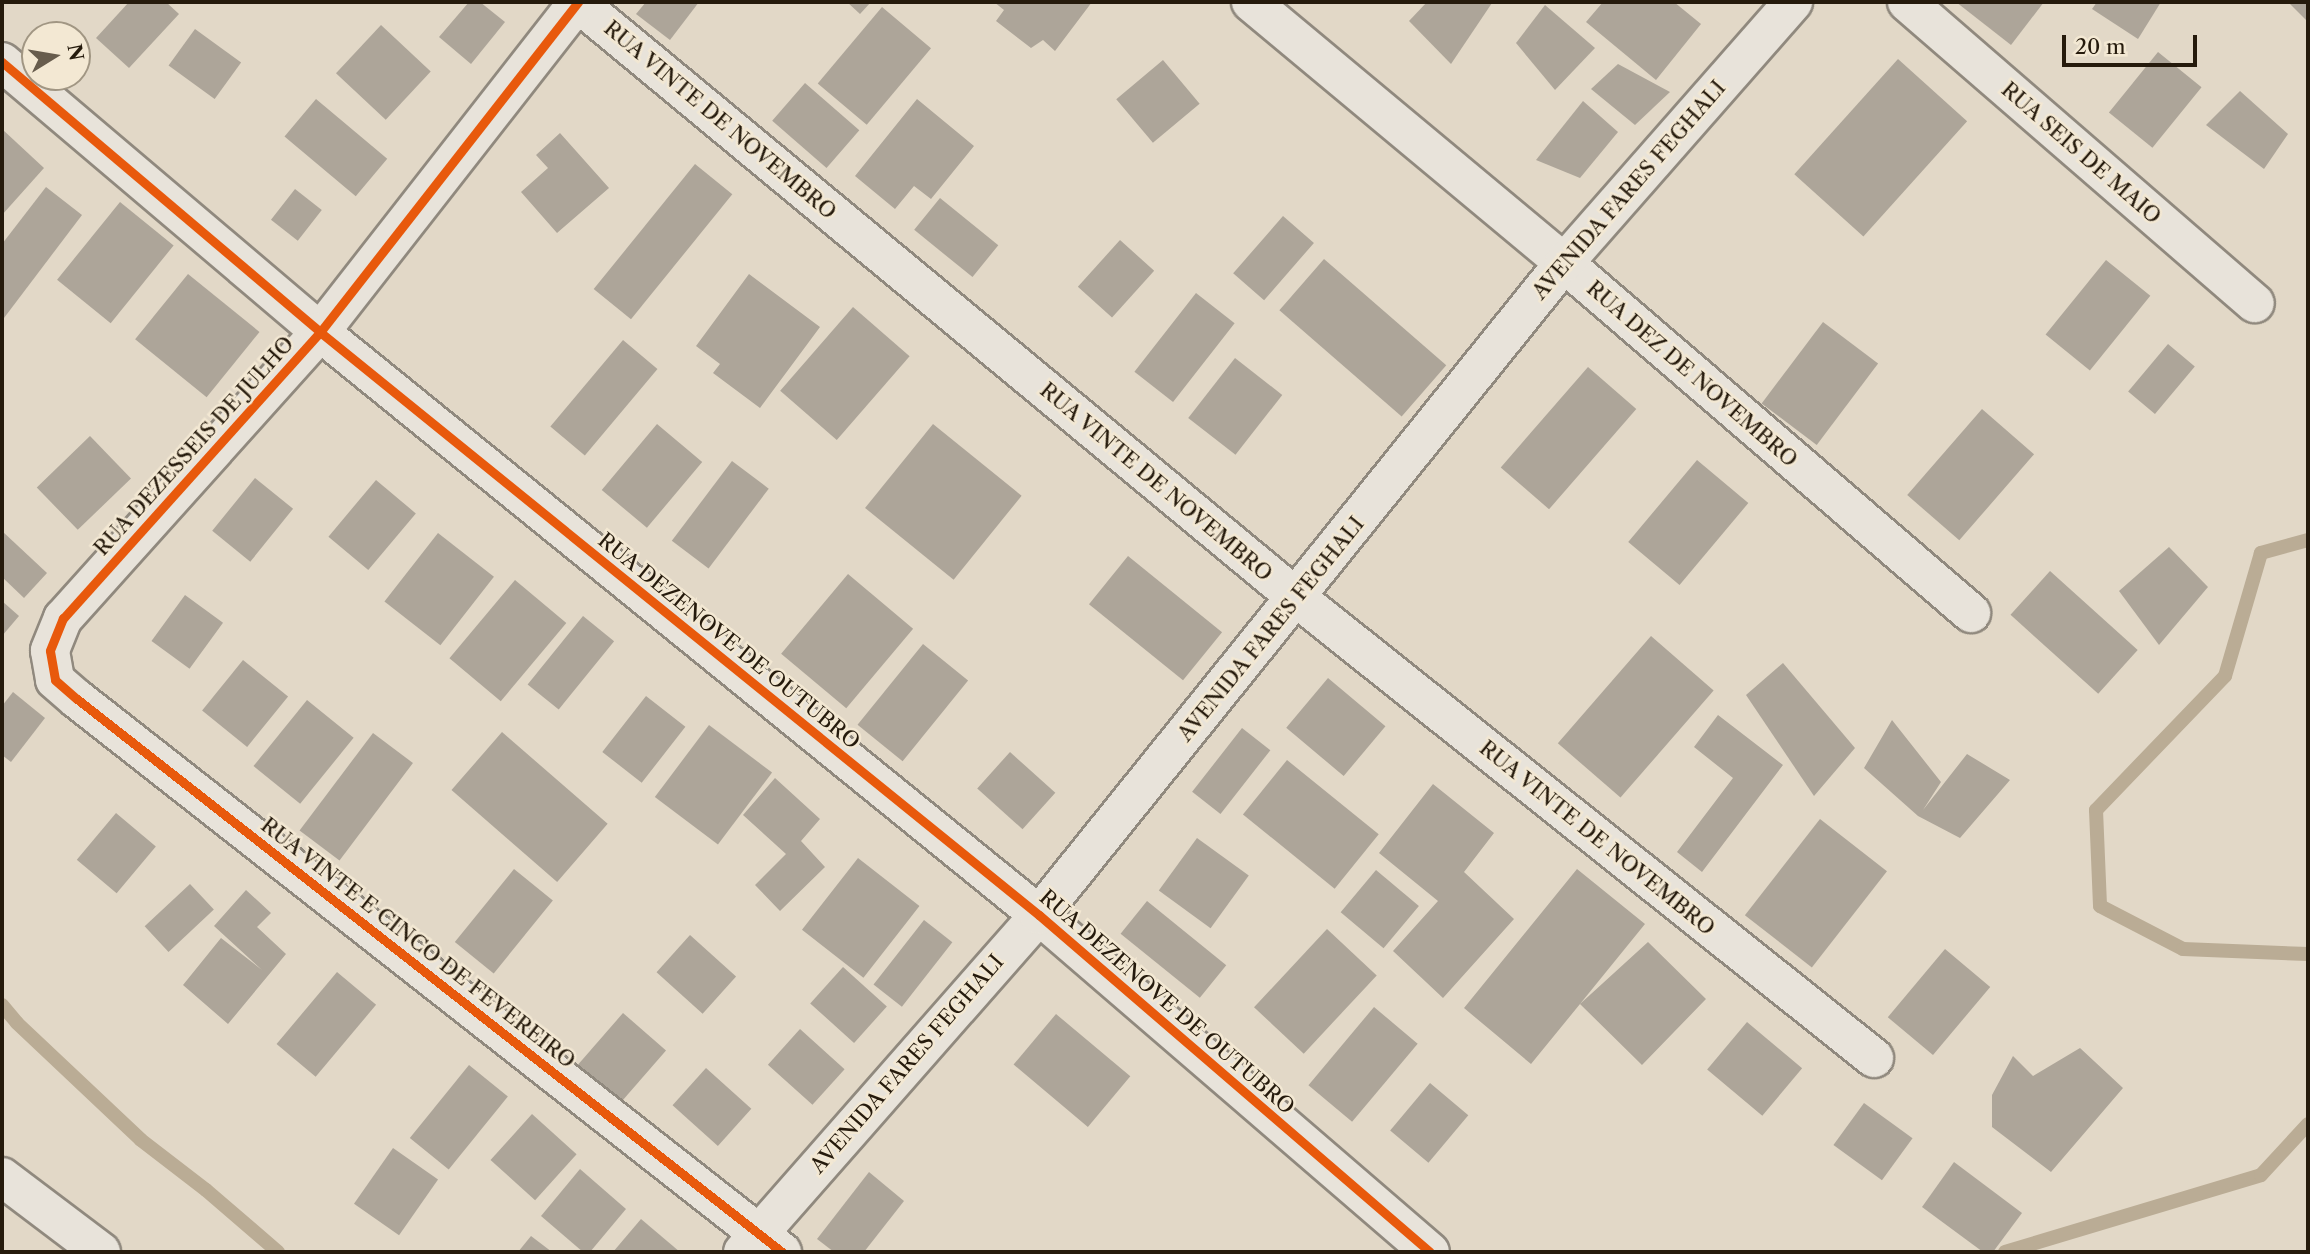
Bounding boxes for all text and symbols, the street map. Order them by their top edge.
street label: RUA VINTE DE NOVEMBRO [598,15,842,225]
north arrow [21,21,91,91]
scale bar [2065,21,2200,65]
text: 20 m [2075,34,2126,59]
text: N [62,42,88,63]
street label: AVENIDA FARES FEGHALI [1527,75,1731,305]
street label: RUA SEIS DE MAIO [1996,77,2166,229]
street label: RUA DEZ DE NOVEMBRO [1581,275,1803,473]
street label: RUA DEZESSEIS DE JULHO [89,331,299,561]
street label: RUA VINTE DE NOVEMBRO [1034,377,1278,587]
street label: AVENIDA FARES FEGHALI [1172,511,1370,747]
street label: RUA DEZENOVE DE OUTUBRO [593,527,865,755]
street label: RUA VINTE DE NOVEMBRO [1474,735,1720,941]
street label: RUA VINTE E CINCO DE FEVEREIRO [255,812,581,1074]
street label: RUA DEZENOVE DE OUTUBRO [1034,884,1300,1120]
street label: AVENIDA FARES FEGHALI [805,949,1009,1179]

